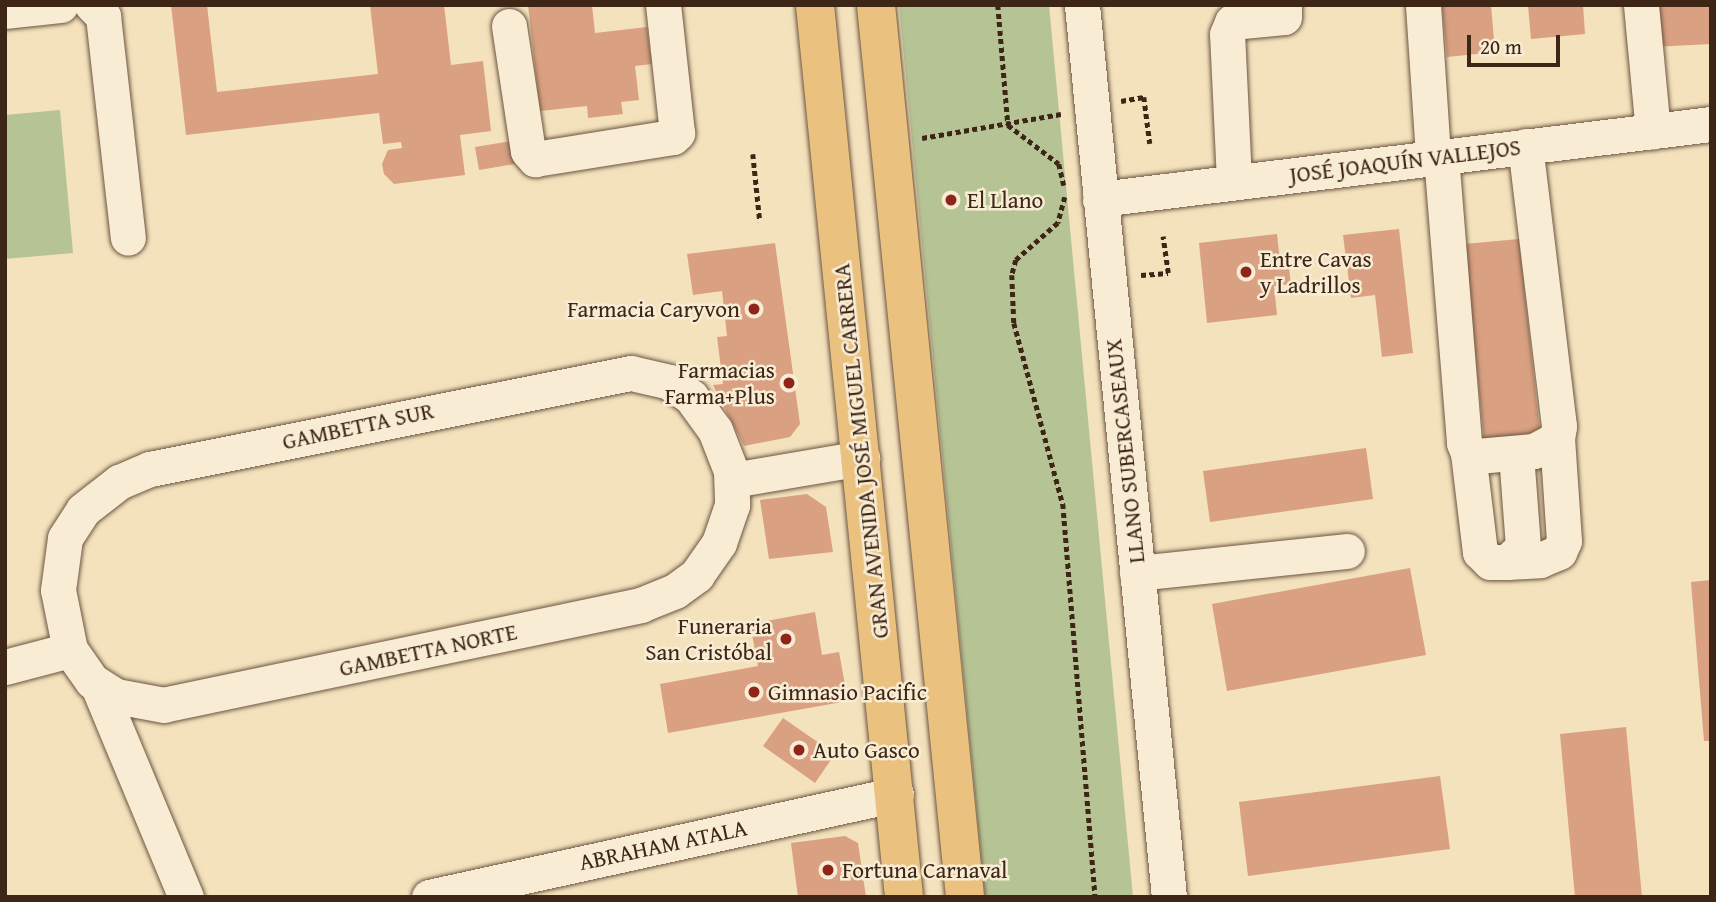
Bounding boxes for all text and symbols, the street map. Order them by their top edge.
scale bar [1471,21,1564,65]
text: 20 m [1480,31,1522,62]
street label: JOSÉ JOAQUÍN VALLEJOS [1288,133,1522,189]
place label: El Llano [967,186,1043,214]
marker: El Llano [941,190,961,210]
place label: Entre Cavas y Ladrillos [1260,245,1372,299]
street label: GRAN AVENIDA JOSÉ MIGUEL CARRERA [828,262,894,640]
marker: Entre Cavas y Ladrillos [1238,264,1254,280]
place label: Farmacia Caryvon [567,295,740,323]
marker: Farmacia Caryvon [746,301,762,317]
street label: LLANO SUBERCASEAUX [1099,337,1151,565]
place label: Farmacias Farma+Plus [665,356,775,410]
marker: Farmacias Farma+Plus [781,375,797,391]
street label: GAMBETTA SUR [280,396,436,456]
place label: Funeraria San Cristóbal [645,612,772,666]
street label: GAMBETTA NORTE [337,618,519,682]
marker: Funeraria San Cristóbal [778,631,794,647]
place label: Gimnasio Pacific [768,678,927,706]
marker: Gimnasio Pacific [746,684,762,700]
place label: Auto Gasco [813,736,920,764]
marker: Auto Gasco [791,742,807,758]
street label: ABRAHAM ATALA [577,814,749,876]
place label: Fortuna Carnaval [842,856,1008,884]
marker: Fortuna Carnaval [820,862,836,878]

